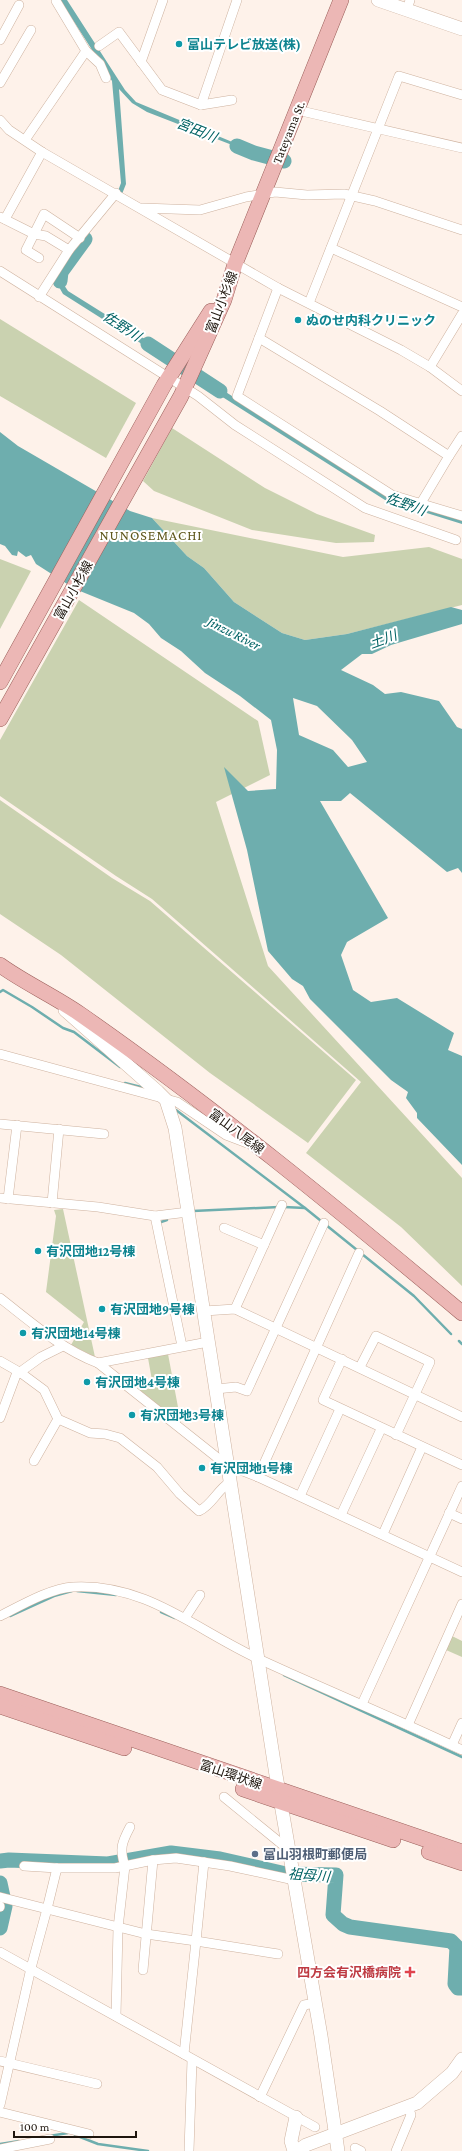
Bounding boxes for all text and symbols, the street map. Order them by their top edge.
place label: 富山テレビ放送(株) [187,37,301,53]
marker: 富山テレビ放送(株) [174,39,184,49]
street label: Tateyama St. [269,98,308,166]
water label: 宮田川 [175,115,221,146]
street label: 富山小杉線 [203,269,240,335]
water label: 佐野川 [100,308,146,345]
place label: ぬのせ内科クリニック [306,313,436,328]
marker: ぬのせ内科クリニック [293,315,303,325]
water label: 佐野川 [384,489,430,519]
district label: NUNOSEMACHI [99,527,203,543]
street label: 富山小杉線 [51,558,96,622]
water label: Jinzu River [202,611,264,654]
water label: 土川 [367,626,401,651]
street label: 富山八尾線 [206,1106,267,1157]
place label: 有沢団地12号棟 [46,1244,136,1259]
marker: 有沢団地12号棟 [33,1246,43,1256]
place label: 有沢団地9号棟 [110,1302,195,1317]
marker: 有沢団地9号棟 [97,1304,107,1314]
place label: 有沢団地14号棟 [31,1326,121,1341]
marker: 有沢団地14号棟 [18,1328,28,1338]
place label: 有沢団地4号棟 [95,1375,180,1390]
marker: 有沢団地4号棟 [82,1377,92,1387]
place label: 有沢団地3号棟 [140,1408,224,1423]
marker: 有沢団地3号棟 [127,1410,137,1420]
place label: 有沢団地1号棟 [210,1461,293,1476]
marker: 有沢団地1号棟 [197,1463,207,1473]
street label: 富山環状線 [198,1757,264,1792]
place label: 富山羽根町郵便局 [263,1847,367,1862]
marker: 富山羽根町郵便局 [250,1849,260,1859]
water label: 祖母川 [287,1865,333,1885]
place label: 四方会有沢橋病院 [297,1965,401,1980]
marker: 四方会有沢橋病院 [404,1966,416,1978]
scale bar [14,2113,136,2139]
text: 100 m [20,2120,50,2134]

